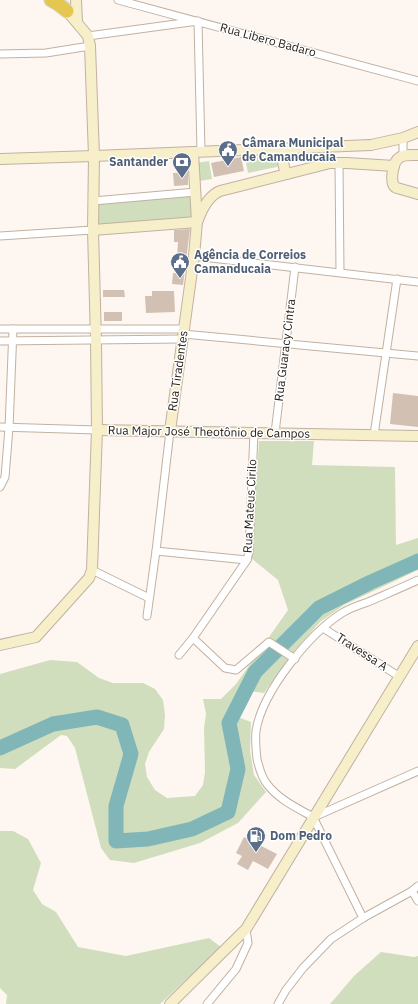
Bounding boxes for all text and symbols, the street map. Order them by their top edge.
street label: Rua Libero Badaro [218,19,318,60]
place label: Câmara Municipal de Camanducaia [242,135,344,164]
public building icon: Câmara Municipal de Camanducaia [217,139,239,167]
bank icon: Santander [171,151,193,179]
place label: Santander [109,154,168,169]
place label: Agência de Correios Camanducaia [194,247,306,276]
public building icon: Agência de Correios Camanducaia [169,251,191,279]
street label: Rua Guaracy Cintra [271,297,298,402]
street label: Rua Tiradentes [164,329,191,412]
street label: Rua Major José Theotônio de Campos [108,422,310,441]
street label: Rua Mateus Cirilo [240,458,259,553]
street label: Travessa A [334,630,391,674]
fuel station icon: Dom Pedro [245,825,267,853]
place label: Dom Pedro [270,828,332,843]

